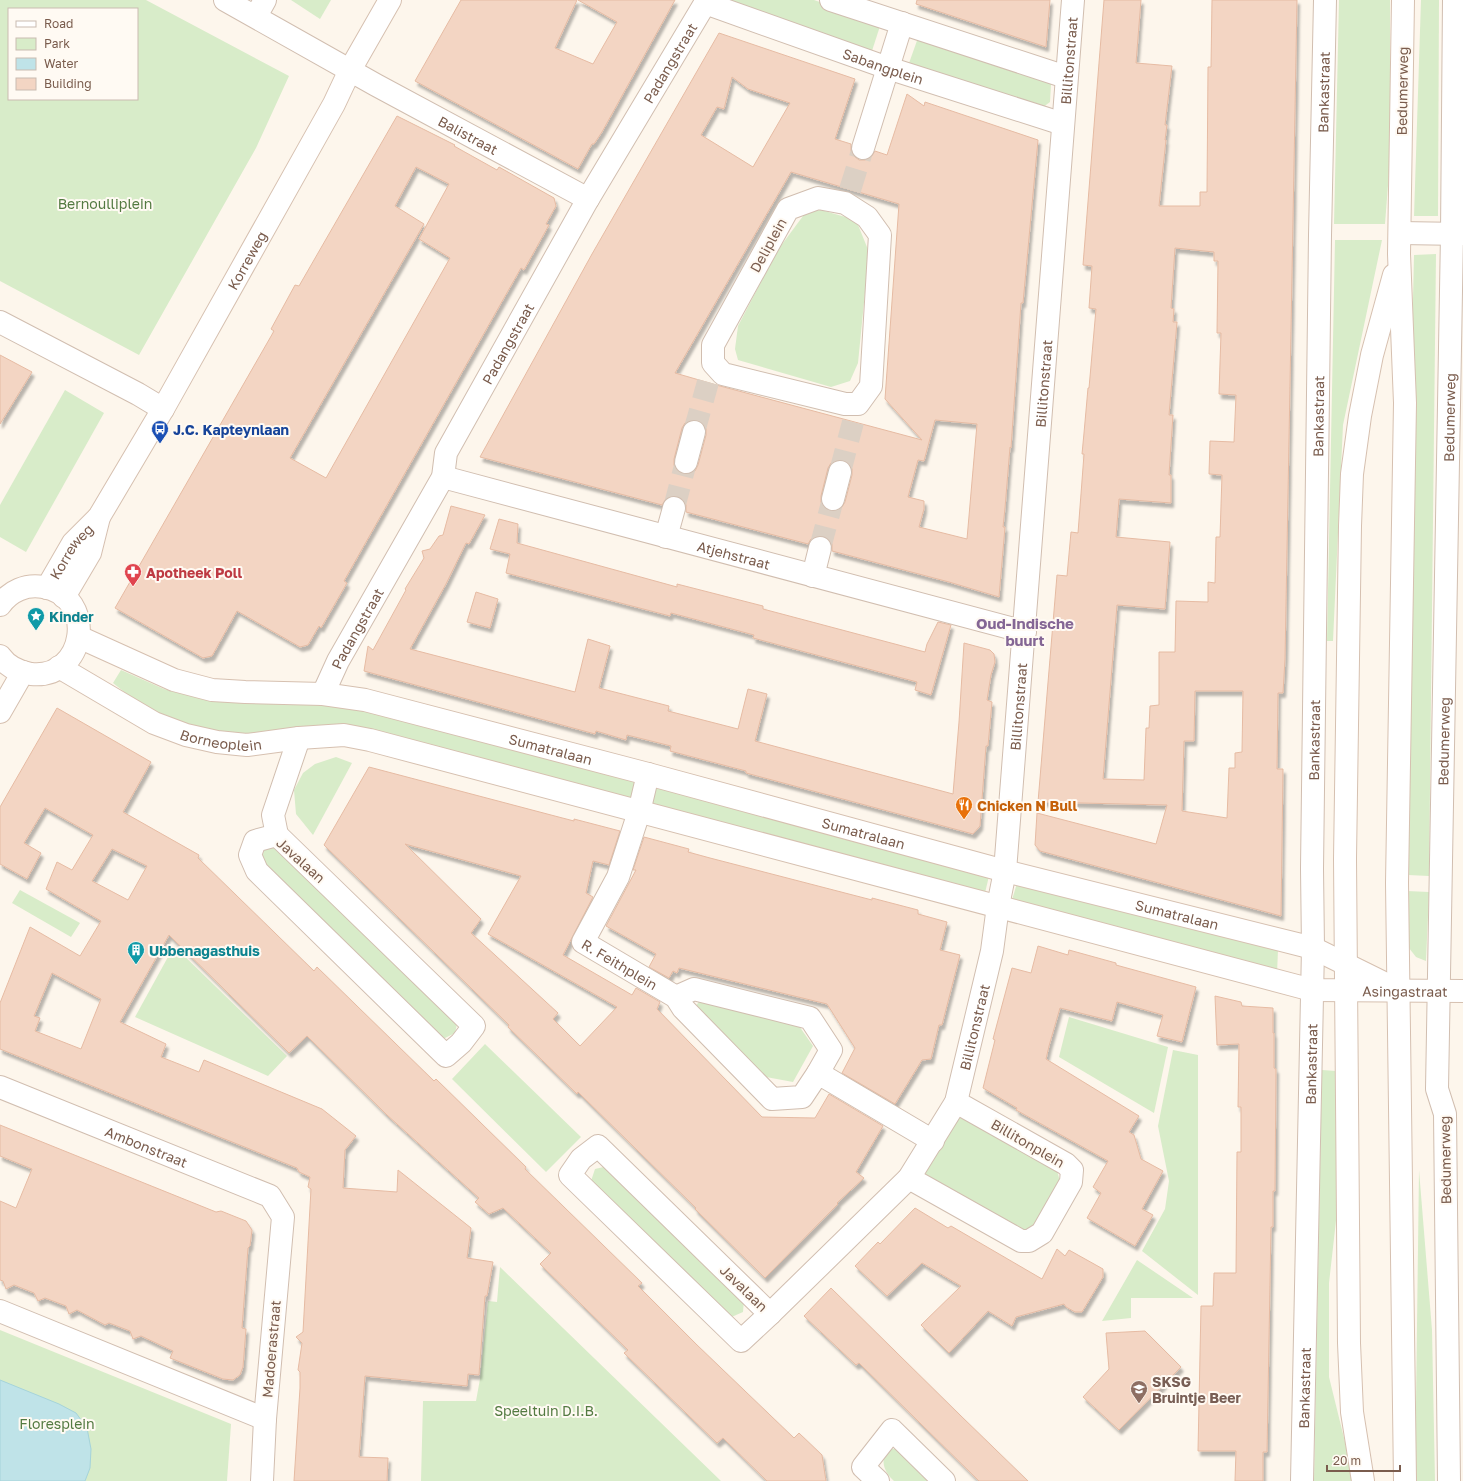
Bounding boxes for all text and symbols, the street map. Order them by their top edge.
legend [8,8,138,100]
text: Road [44,16,73,31]
street label: Billitonstraat [1056,16,1080,105]
street label: Padangstraat [639,20,700,106]
text: Park [44,36,70,51]
street label: Sabangplein [841,44,926,87]
street label: Bedumerweg [1393,46,1411,136]
street label: Bankastraat [1314,51,1332,133]
text: Water [44,56,78,71]
text: Building [44,76,92,91]
street label: Balistraat [435,112,501,158]
park label: Bernoulliplein [58,195,152,212]
street label: Deliplein [746,215,790,275]
street label: Korreweg [223,228,270,292]
street label: Padangstraat [478,300,537,387]
street label: Billitonstraat [1031,339,1055,428]
street label: Bedumerweg [1440,373,1458,462]
street label: Bankastraat [1309,375,1327,457]
bus stop icon: J.C. Kapteynlaan [150,419,170,444]
place label: J.C. Kapteynlaan [173,421,289,438]
street label: Korreweg [46,520,96,582]
street label: Atjehstraat [696,537,772,572]
pharmacy icon: Apotheek Poll [123,562,143,587]
place label: Apotheek Poll [146,564,242,581]
street label: Padangstraat [327,585,387,671]
place icon: Kinder [26,606,46,631]
place label: Kinder [49,608,94,625]
district label: Oud-Indische buurt [976,614,1074,649]
street label: Billitonstraat [1006,662,1030,751]
street label: Bedumerweg [1434,697,1452,786]
street label: Bankastraat [1305,699,1323,781]
street label: Borneoplein [178,725,263,754]
street label: Sumatralaan [507,730,594,768]
restaurant icon: Chicken N Bull [954,795,974,820]
place label: Chicken N Bull [977,797,1077,814]
street label: Sumatralaan [820,813,907,852]
street label: Javalaan [273,834,329,886]
street label: Sumatralaan [1134,895,1221,933]
street label: R. Feithplein [579,935,661,993]
building icon: Ubbenagasthuis [126,940,146,965]
place label: Ubbenagasthuis [149,942,260,959]
street label: Billitonstraat [955,982,992,1072]
street label: Asingastraat [1362,982,1448,999]
street label: Bankastraat [1301,1023,1320,1105]
street label: Billitonplein [988,1115,1068,1171]
street label: Bedumerweg [1436,1115,1454,1205]
street label: Ambonstraat [103,1122,190,1170]
street label: Javalaan [717,1261,771,1315]
street label: Madoerastraat [258,1299,284,1399]
street label: Bankastraat [1295,1347,1313,1429]
place label: SKSG Bruintje Beer [1152,1373,1242,1406]
school or university icon: SKSG Bruintje Beer [1129,1379,1149,1404]
park label: Speeltuin D.I.B. [494,1402,598,1419]
park label: Floresplein [19,1415,95,1432]
scale bar [1327,1447,1400,1473]
text: 20 m [1333,1453,1361,1468]

